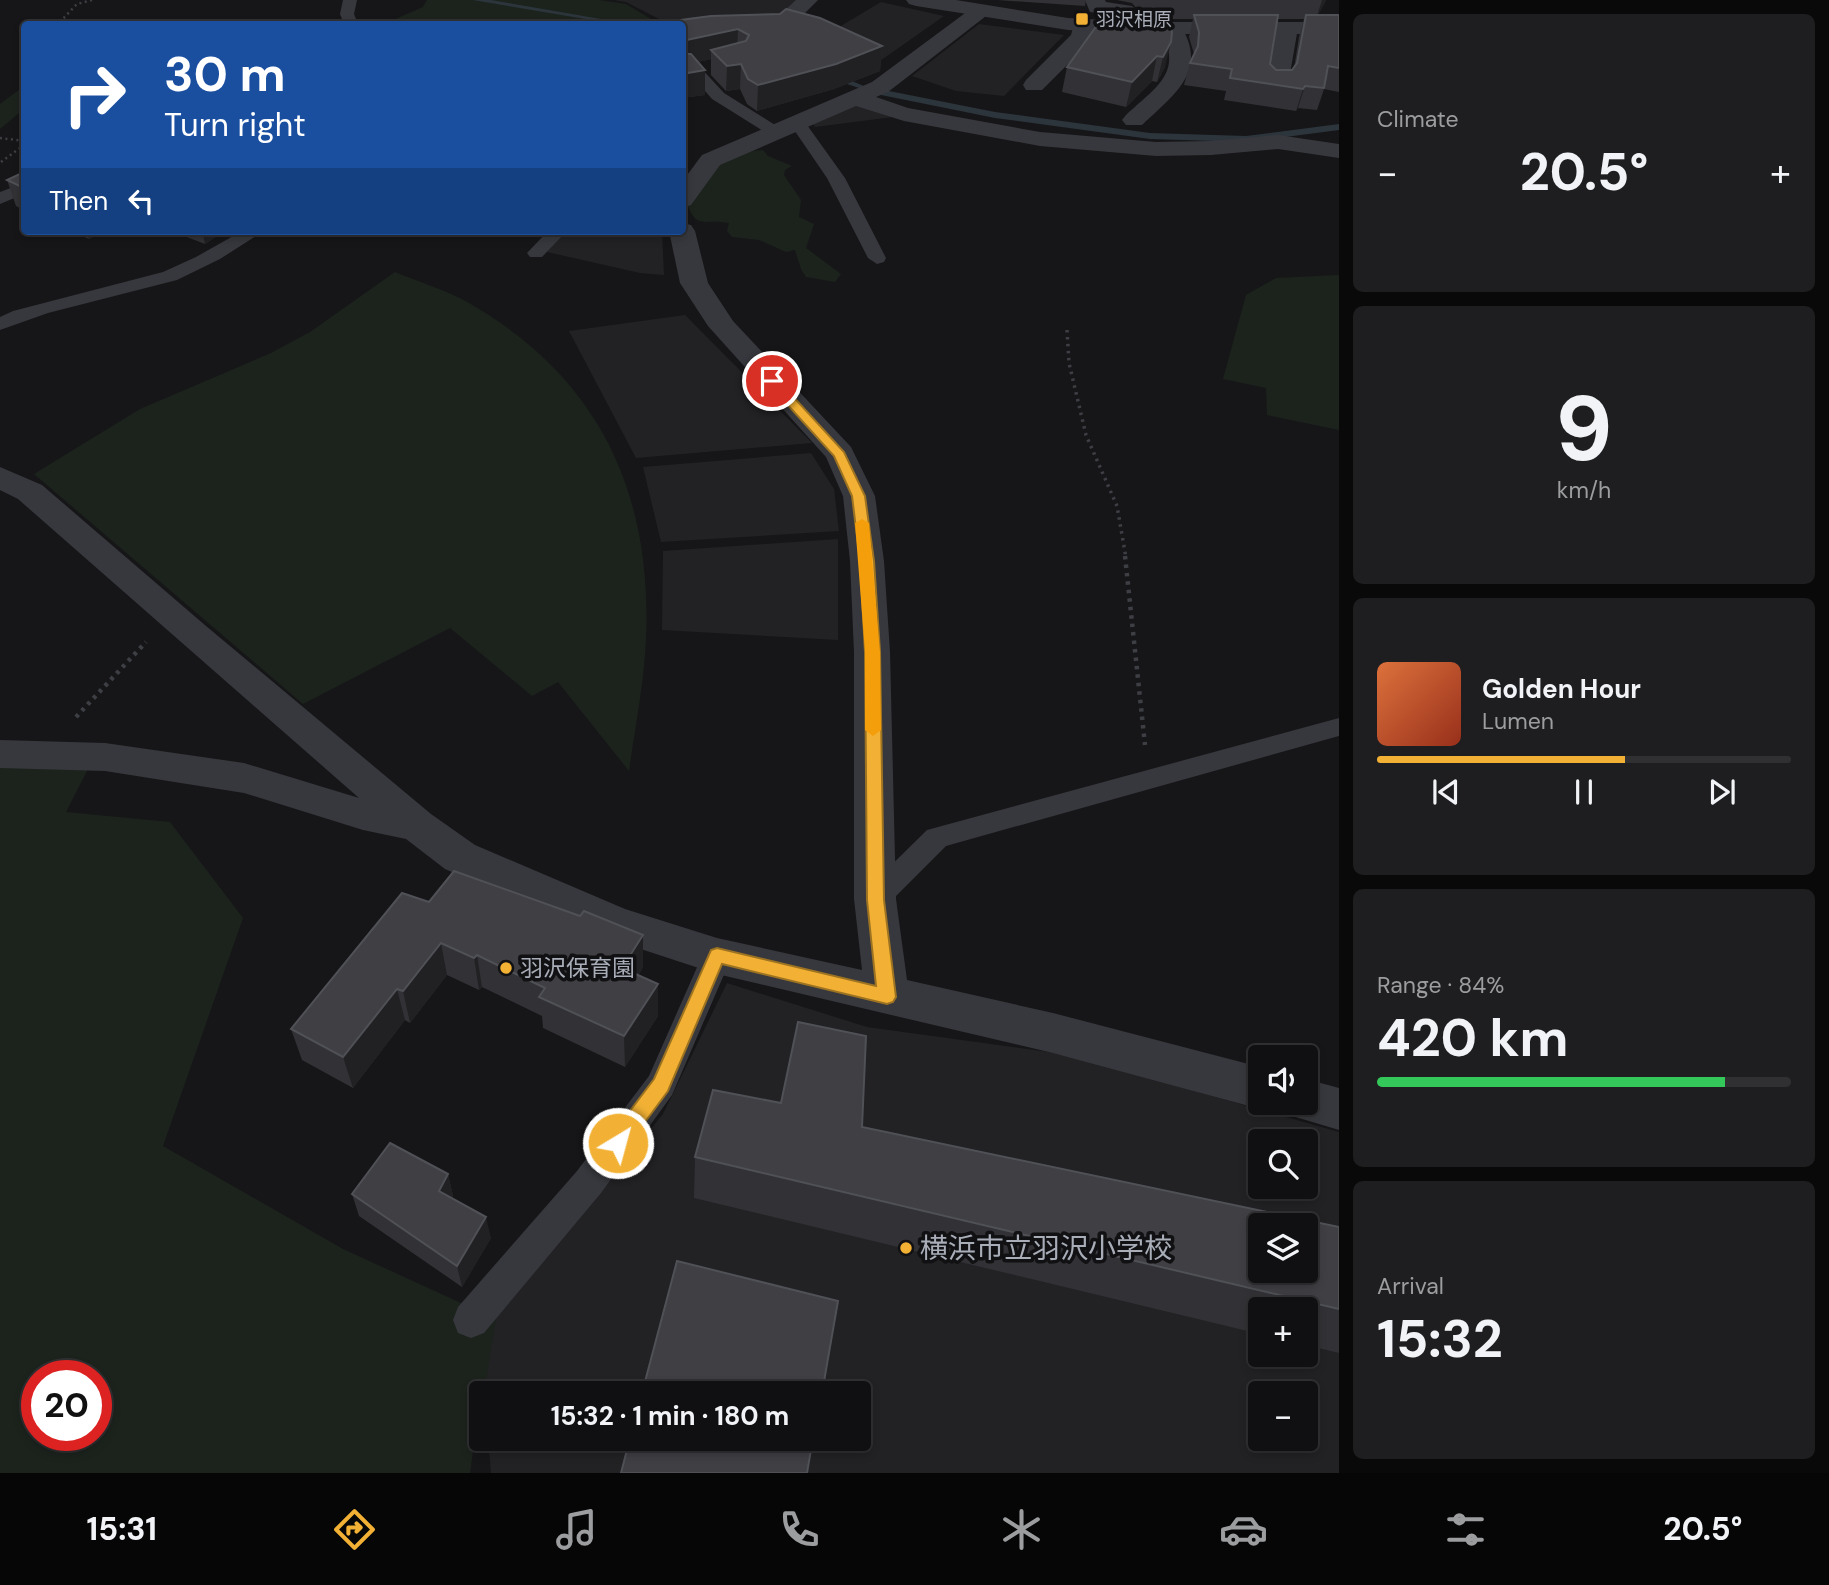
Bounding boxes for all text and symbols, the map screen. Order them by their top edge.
place label: 羽沢相原 [1096,7,1172,32]
marker: 羽沢相原 [1074,11,1090,27]
text: 30 m [164,42,286,106]
icon: right [49,49,140,140]
text: Turn right [164,104,306,146]
text: Climate [1377,104,1459,134]
text: 20.5° [1520,138,1648,206]
text: − [1377,148,1398,198]
text: + [1770,148,1791,198]
icon: left [122,182,160,220]
text: Then [49,184,108,218]
pin [742,351,802,411]
icon: arrive [753,362,791,400]
text: 9 [1555,370,1613,488]
text: km/h [1557,475,1611,505]
text: Golden Hour [1482,672,1641,706]
text: Lumen [1482,706,1554,736]
icon: previous [1427,773,1465,811]
icon: pause [1565,773,1603,811]
icon: next [1703,773,1741,811]
place label: 羽沢保育園 [520,953,635,983]
marker: 羽沢保育園 [498,960,514,976]
text: Range · 84% [1377,970,1504,1000]
text: 420 km [1377,1004,1568,1072]
map controls [1248,1045,1318,1451]
button: sound [1248,1045,1318,1115]
position arrow [581,1106,655,1180]
button: search [1248,1129,1318,1199]
button: layers [1248,1213,1318,1283]
place label: 横浜市立羽沢小学校 [920,1230,1172,1267]
marker: 横浜市立羽沢小学校 [898,1240,914,1256]
text: Arrival [1377,1271,1444,1301]
button: + [1248,1297,1318,1367]
text: 15:32 [1377,1305,1503,1373]
speed limit sign: 20 [21,1360,112,1451]
button: − [1248,1381,1318,1451]
text: 15:32 · 1 min · 180 m [551,1399,789,1433]
icon: directions [330,1505,379,1554]
icon: music [552,1505,601,1554]
icon: phone [775,1505,824,1554]
icon: climate [997,1505,1046,1554]
icon: car [1219,1505,1268,1554]
icon: filters [1441,1505,1490,1554]
text: 15:31 [87,1508,157,1550]
text: 20.5° [1663,1508,1742,1550]

